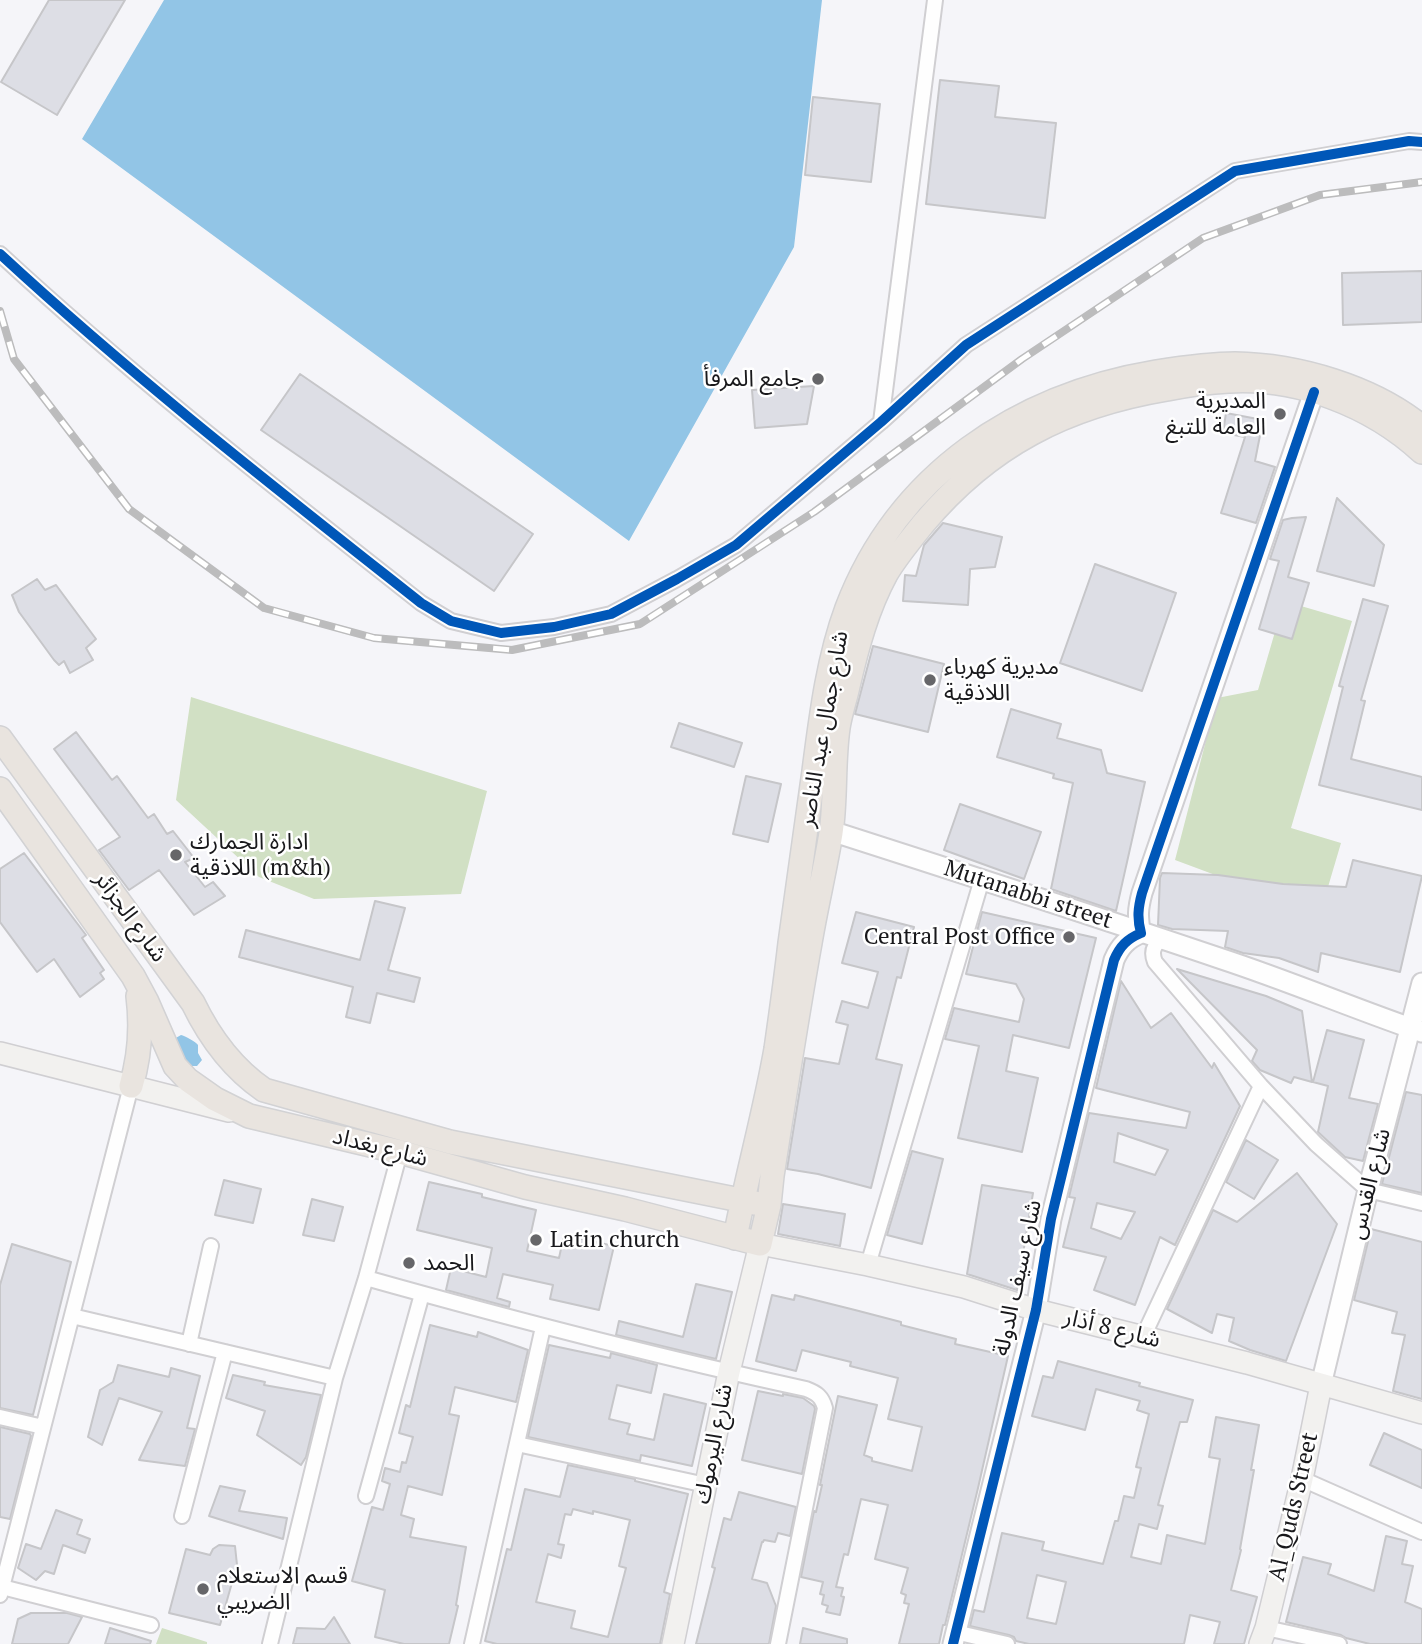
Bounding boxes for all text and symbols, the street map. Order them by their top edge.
place label: جامع المرفأ [704,365,804,393]
marker: جامع المرفأ [810,371,826,387]
place label: المديرية العامة للتبغ [1165,387,1266,441]
marker: المديرية العامة للتبغ [1272,406,1288,422]
street label: شارع جمال عبد الناصر [793,629,855,829]
place label: مديرية كهرباء اللاذقية [944,653,1059,707]
marker: مديرية كهرباء اللاذقية [922,672,938,688]
place label: ادارة الجمارك اللاذقية (m&h) [190,828,331,882]
marker: ادارة الجمارك اللاذقية (m&h) [168,847,184,863]
street label: Mutanabbi street [940,855,1116,935]
street label: شارع الجزائر [88,866,172,968]
place label: Central Post Office [864,923,1055,951]
marker: Central Post Office [1061,929,1077,945]
street label: شارع بغداد [329,1123,431,1173]
street label: شارع القدس [1343,1126,1397,1242]
street label: شارع سيف الدولة [988,1197,1048,1359]
place label: Latin church [550,1226,679,1254]
marker: Latin church [528,1232,544,1248]
place label: الحمد [423,1249,475,1277]
marker: الحمد [401,1255,417,1271]
street label: شارع 8 أذار [1061,1304,1163,1354]
street label: شارع اليرموك [689,1382,739,1506]
street label: Al_Quds Street [1263,1430,1325,1584]
place label: قسم الاستعلام الضريبي [217,1562,348,1616]
marker: قسم الاستعلام الضريبي [195,1581,211,1597]

